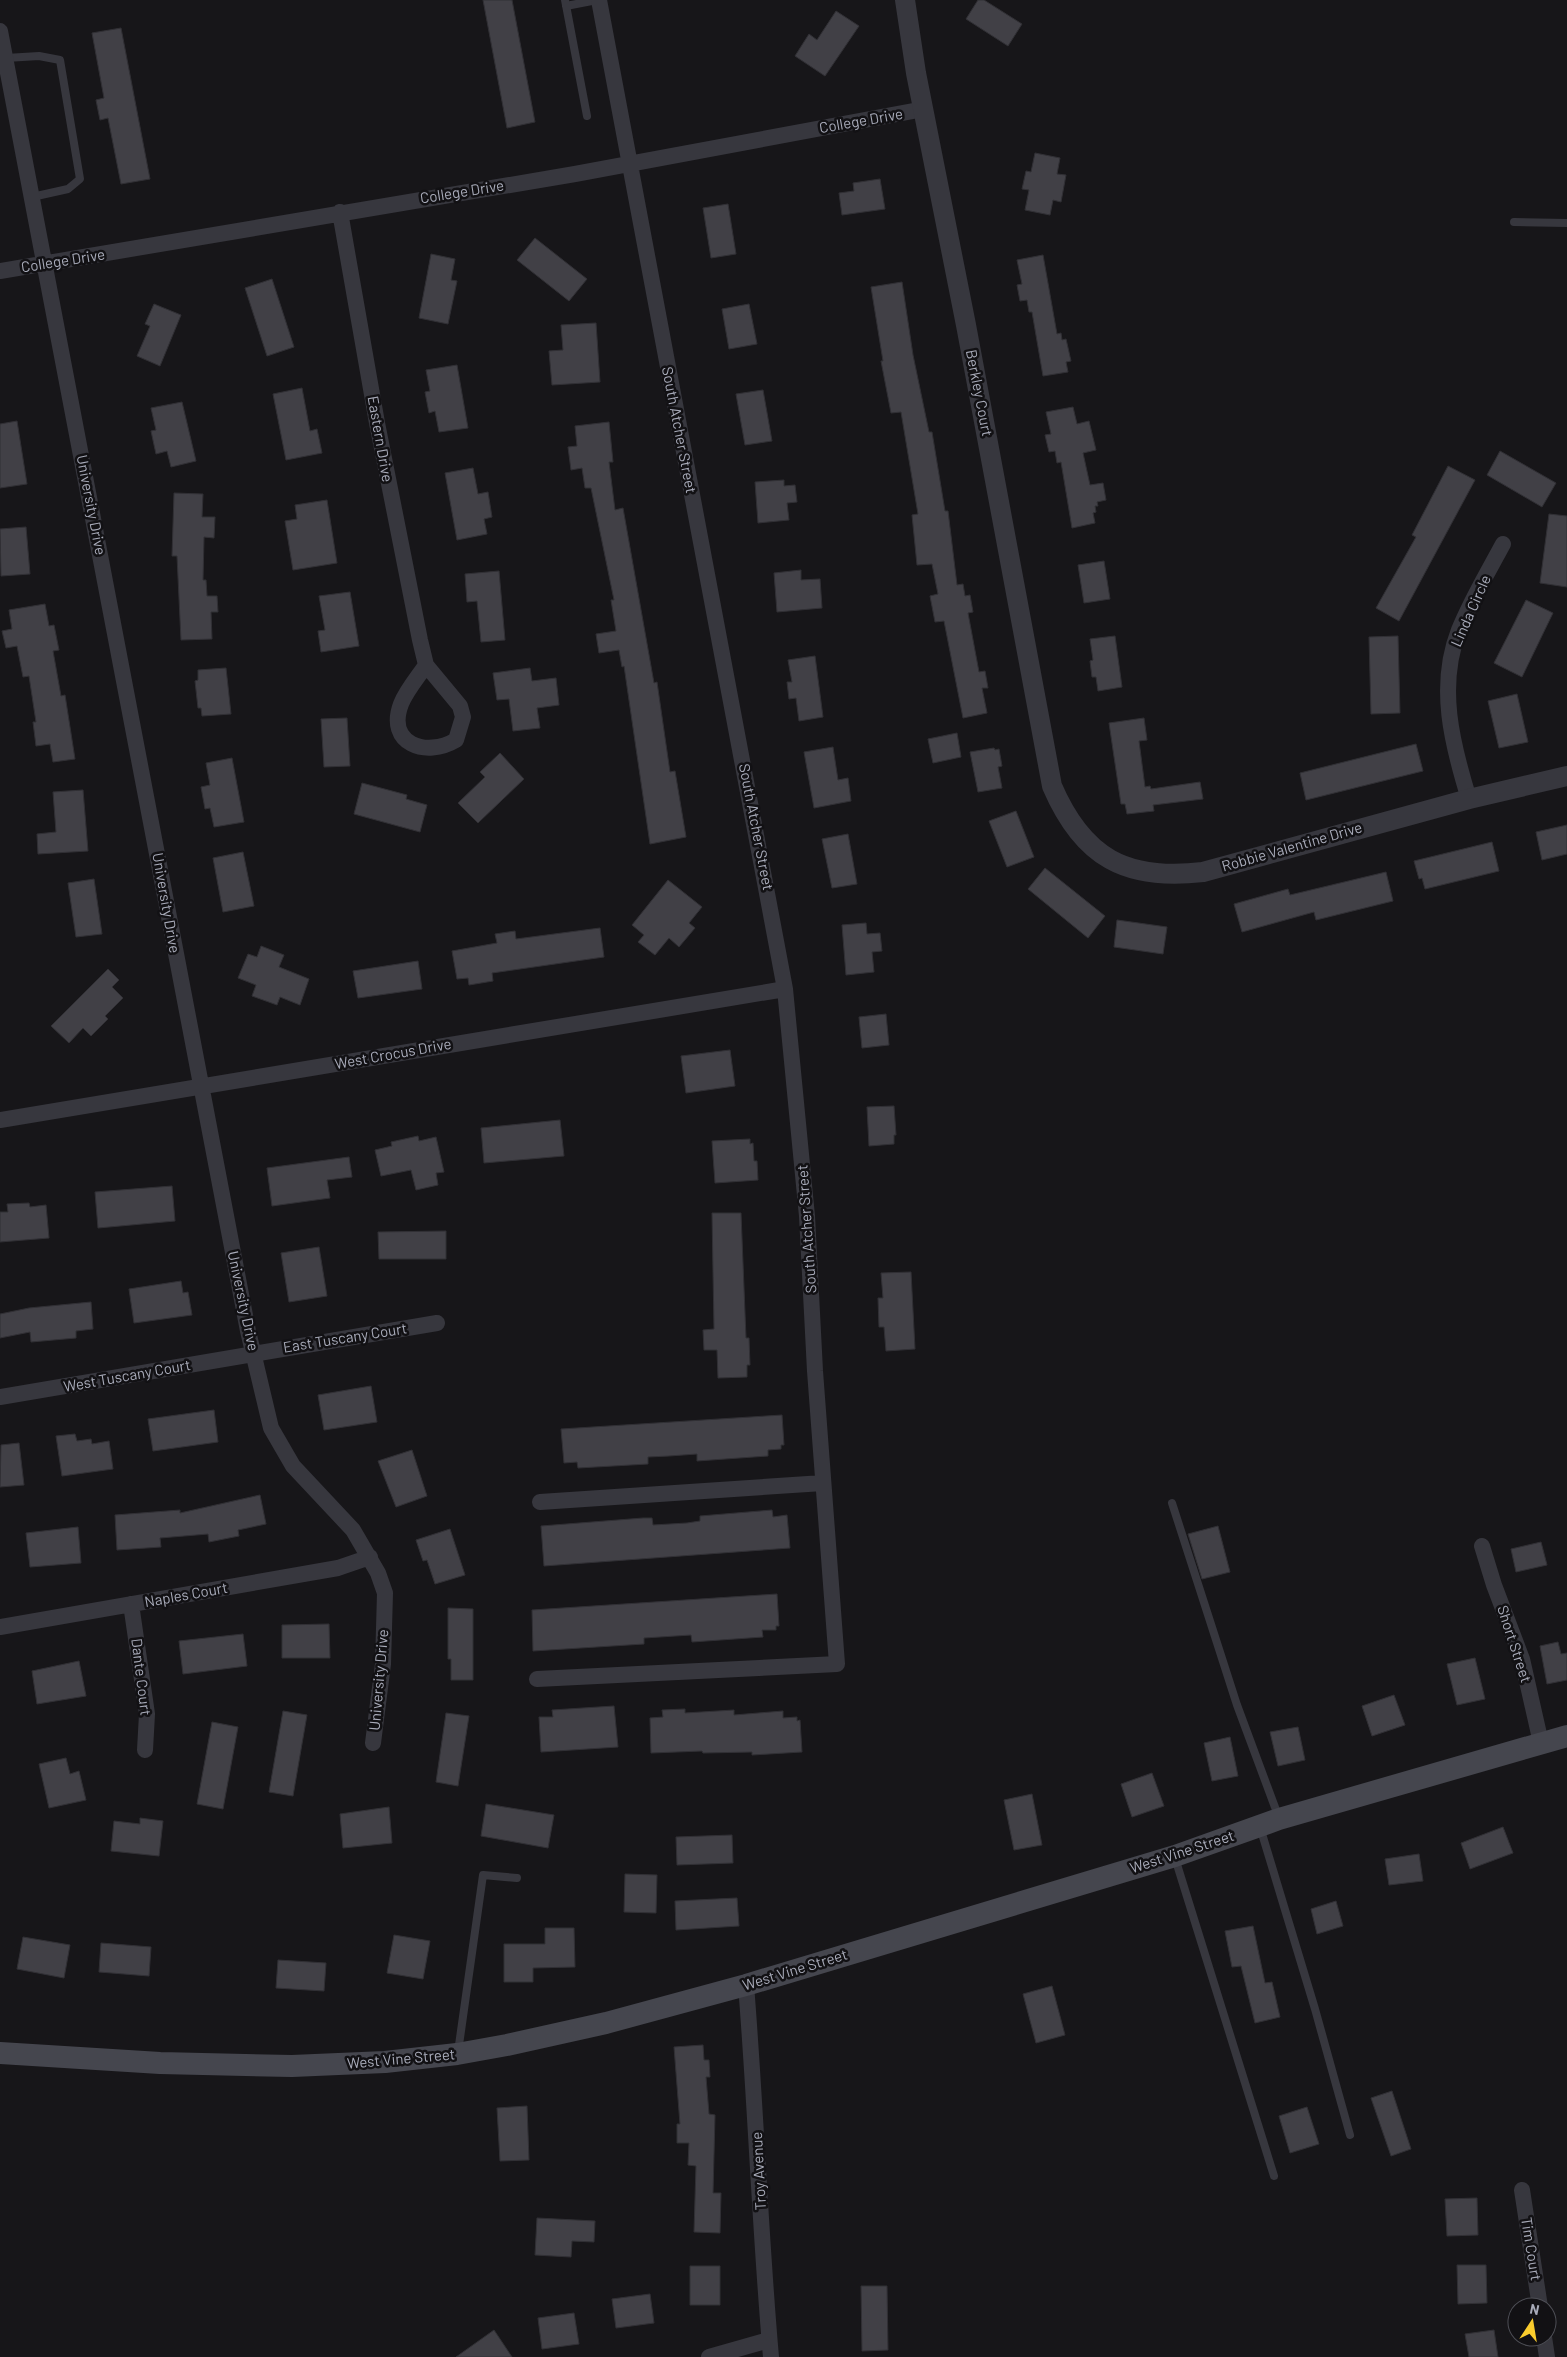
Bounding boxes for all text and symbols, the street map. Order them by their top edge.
street label: College Drive [818,104,904,136]
street label: College Drive [419,176,505,207]
street label: College Drive [20,245,106,276]
street label: Berkley Court [963,348,997,438]
street label: South Atcher Street [659,365,701,495]
street label: Eastern Drive [365,394,397,483]
street label: University Drive [73,453,111,556]
street label: Linda Circle [1446,572,1494,649]
street label: South Atcher Street [736,762,778,892]
street label: Robbie Valentine Drive [1219,817,1364,875]
street label: University Drive [149,851,185,954]
street label: West Crocus Drive [333,1034,453,1072]
street label: South Atcher Street [793,1164,819,1294]
street label: University Drive [225,1249,263,1352]
street label: East Tuscany Court [282,1318,408,1356]
street label: West Tuscany Court [62,1355,192,1395]
street label: Naples Court [143,1578,229,1610]
street label: Short Street [1494,1603,1536,1685]
street label: University Drive [365,1628,391,1731]
street label: Dante Court [128,1637,156,1716]
street label: West Vine Street [1127,1826,1236,1876]
street label: West Vine Street [740,1945,849,1994]
street label: West Vine Street [346,2044,456,2072]
street label: Troy Avenue [747,2131,769,2211]
street label: Tim Court [1518,2216,1546,2282]
north arrow [1507,2297,1557,2347]
text: N [1528,2300,1541,2318]

